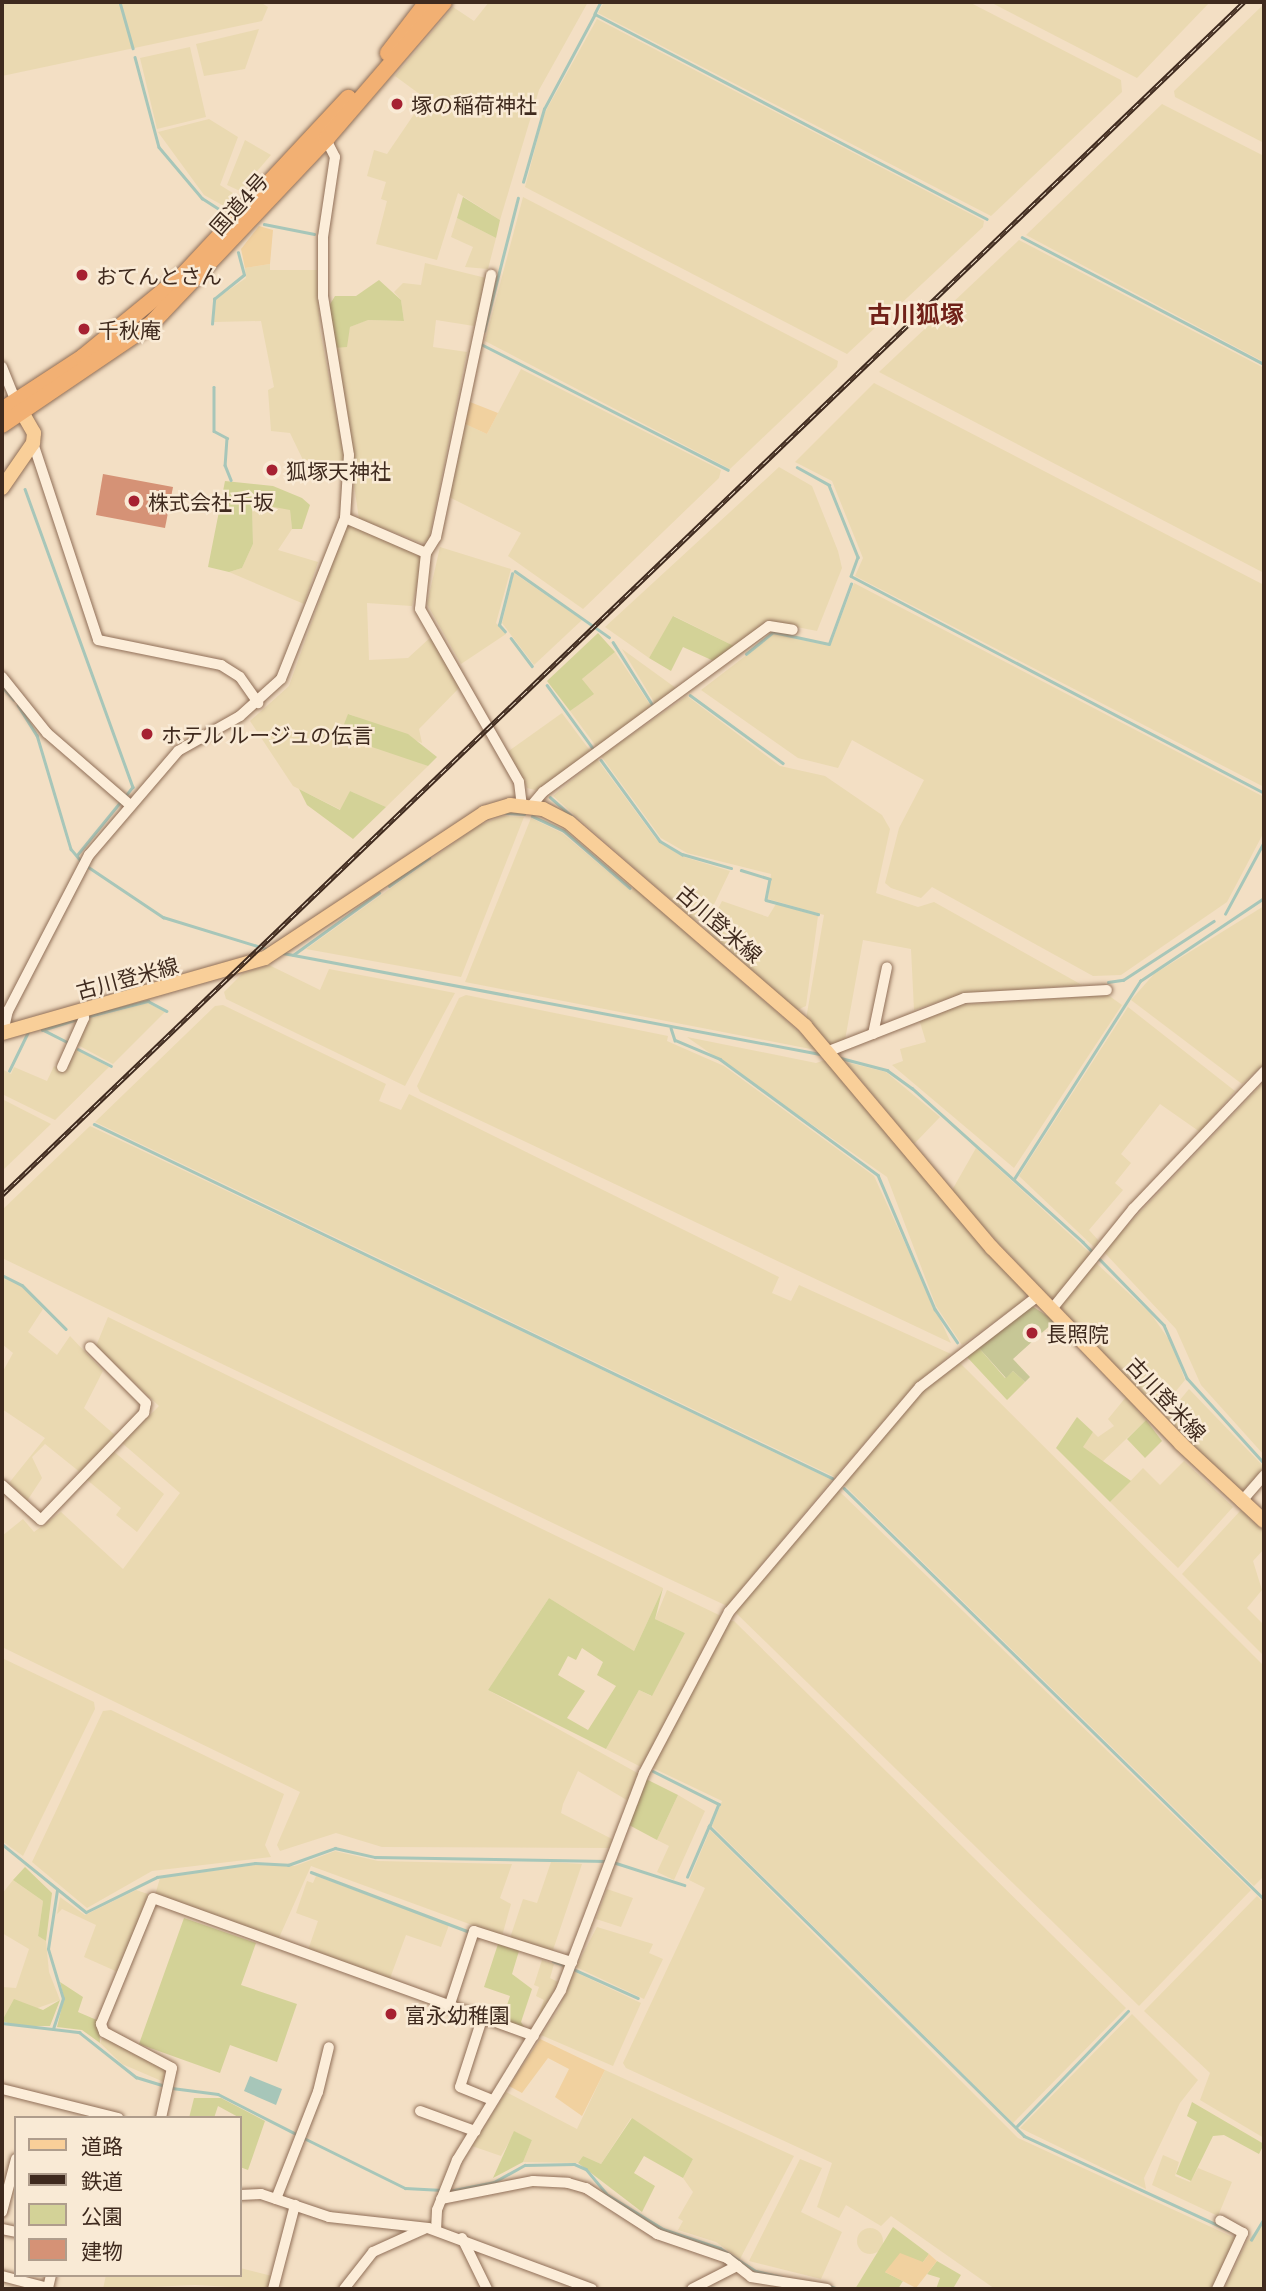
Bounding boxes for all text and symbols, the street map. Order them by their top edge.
place label: 塚の稲荷神社 [411,91,537,117]
marker: 塚の稲荷神社 [389,96,405,112]
street label: 国道4号 [204,167,272,239]
place label: おてんとさん [96,262,222,288]
marker: おてんとさん [74,267,90,283]
district label: 古川狐塚 [868,299,964,327]
place label: 千秋庵 [98,316,161,342]
marker: 千秋庵 [76,321,92,337]
place label: 狐塚天神社 [286,457,391,483]
marker: 狐塚天神社 [264,462,280,478]
place label: 株式会社千坂 [148,488,274,514]
marker: 株式会社千坂 [126,493,142,509]
place label: ホテル ルージュの伝言 [161,721,375,747]
marker: ホテル ルージュの伝言 [139,726,155,742]
street label: 古川登米線 [672,879,768,967]
street label: 古川登米線 [73,951,181,1003]
place label: 長照院 [1046,1320,1109,1346]
marker: 長照院 [1024,1325,1040,1341]
street label: 古川登米線 [1122,1351,1212,1445]
place label: 富永幼稚園 [405,2001,510,2027]
marker: 富永幼稚園 [383,2006,399,2022]
legend [14,2116,242,2277]
text: 道路 [81,2129,123,2160]
text: 鉄道 [81,2164,123,2195]
text: 公園 [81,2199,123,2230]
text: 建物 [81,2234,123,2265]

